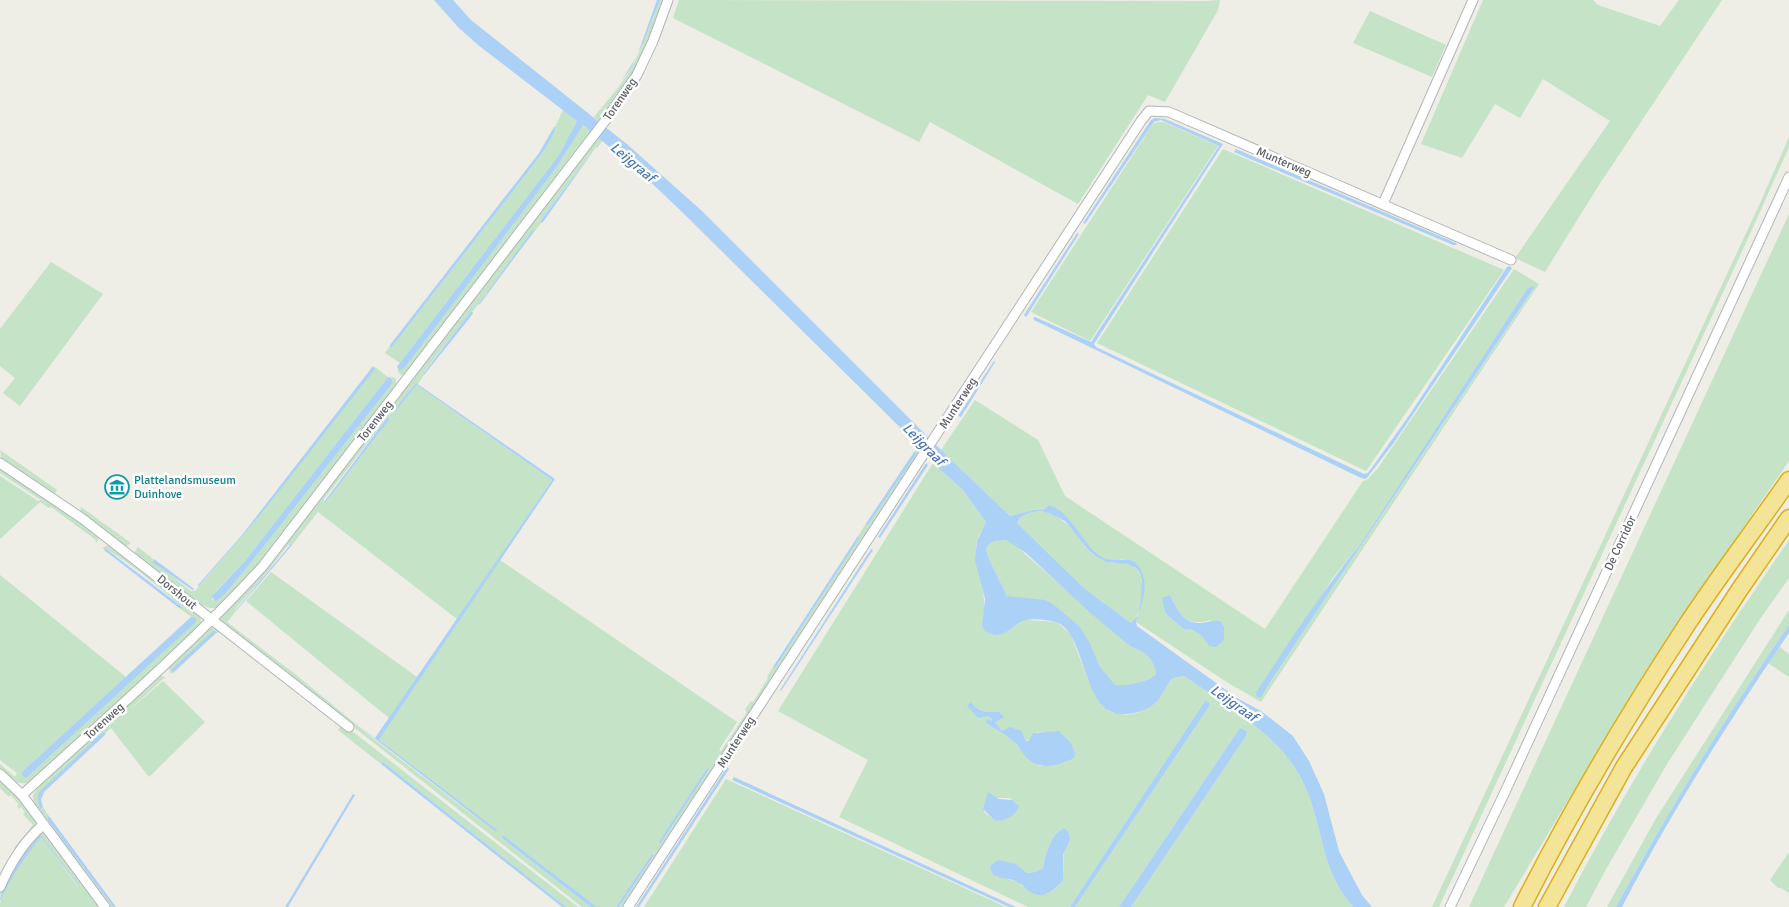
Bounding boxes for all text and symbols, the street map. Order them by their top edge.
street label: Torenweg [600,75,640,123]
water label: Leijgraaf [607,139,661,188]
street label: Munterweg [1254,144,1314,181]
street label: Munterweg [936,375,981,432]
street label: Torenweg [355,398,396,445]
water label: Leijgraaf [899,420,951,471]
place label: Plattelandsmuseum Duinhove [134,473,236,502]
museum icon: Plattelandsmuseum Duinhove [104,474,130,500]
street label: De Corridor [1601,513,1640,573]
street label: Dorshout [154,572,200,613]
water label: Leijgraaf [1207,681,1263,727]
street label: Torenweg [81,700,127,743]
street label: Munterweg [714,714,759,771]

